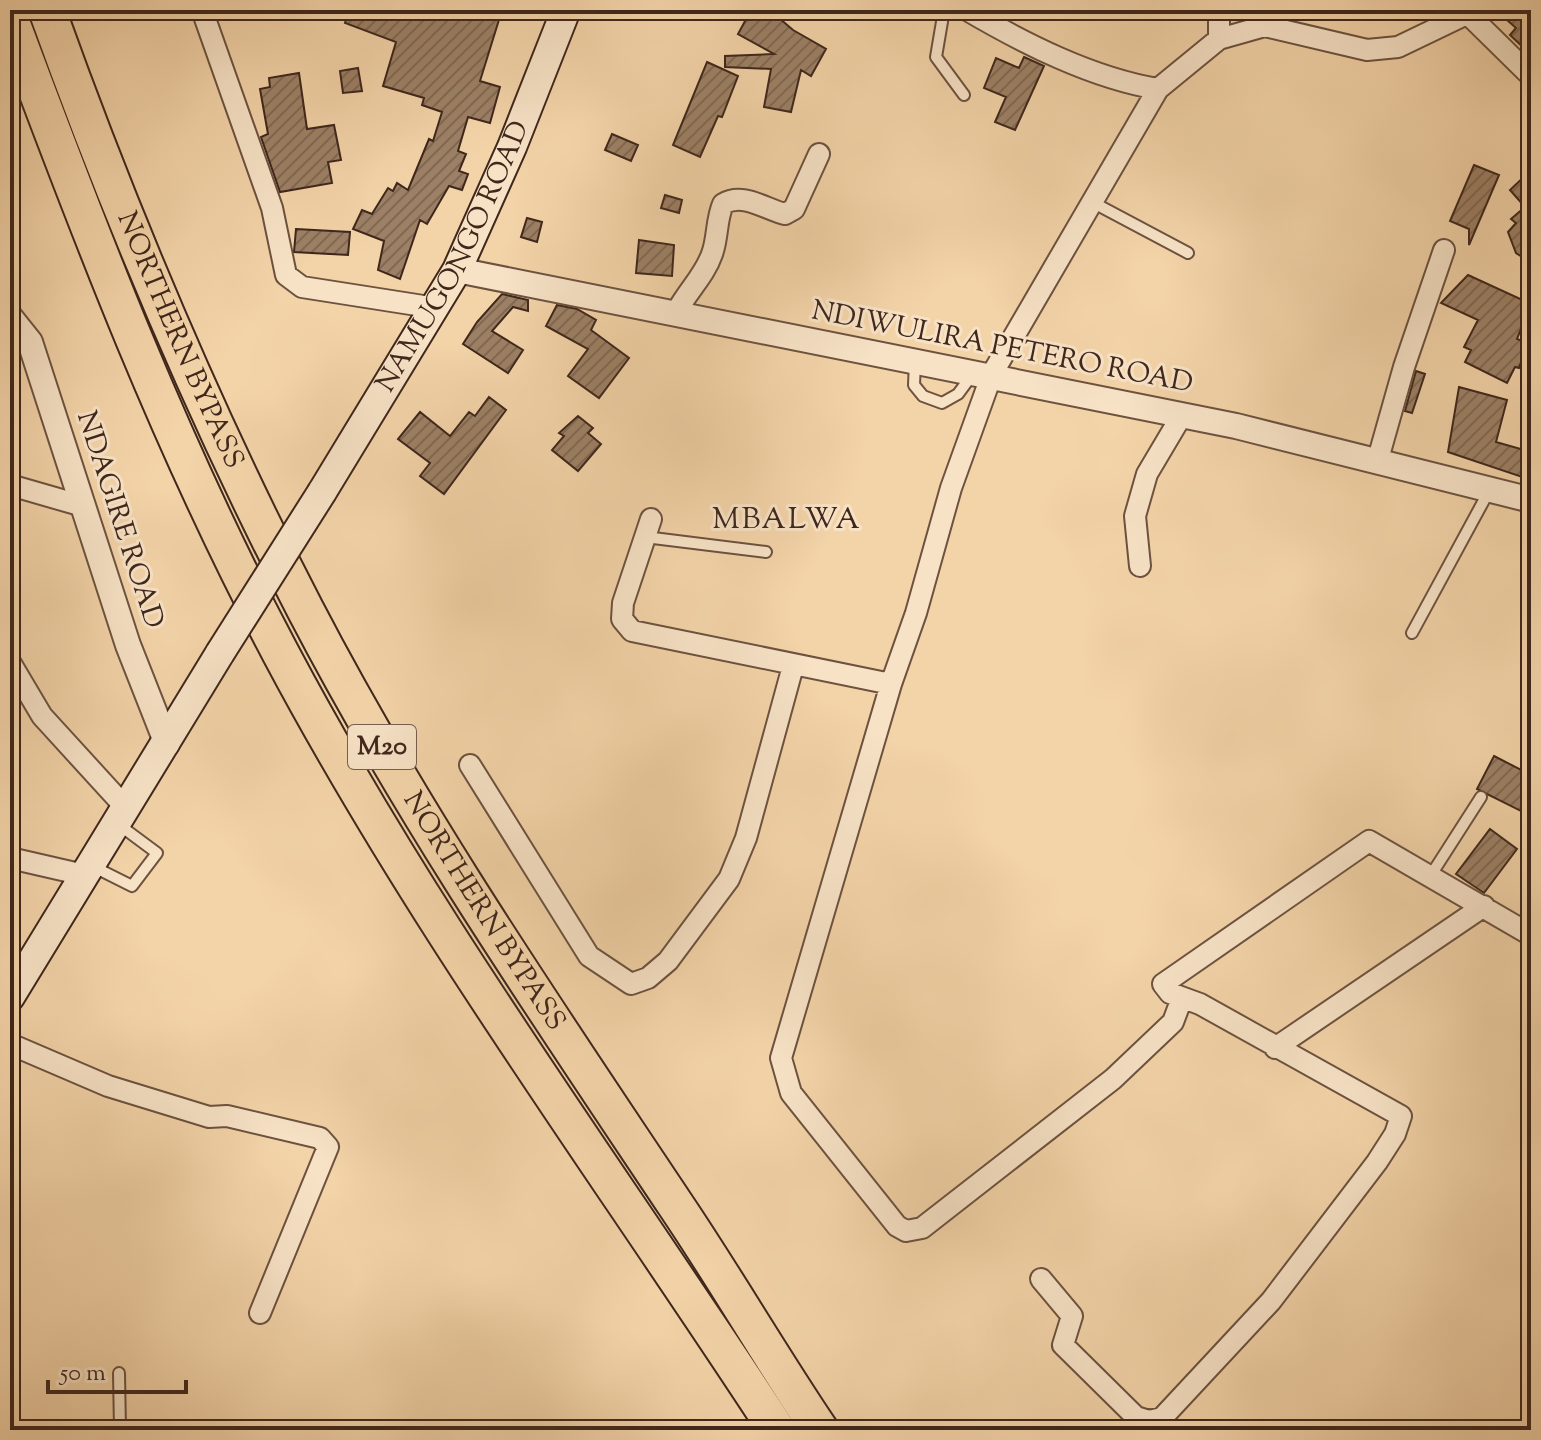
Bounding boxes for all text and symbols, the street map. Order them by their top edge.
street label: NAMUGONGO ROAD [367,115,540,401]
street label: NORTHERN BYPASS [106,206,253,476]
street label: NDIWULIRA PETERO ROAD [808,291,1196,405]
street label: NDAGIRE ROAD [65,406,173,634]
district label: MBALWA [712,499,862,542]
road number: M20 [348,725,416,769]
street label: NORTHERN BYPASS [392,784,574,1039]
scale bar [48,1344,186,1394]
text: 50 m [58,1357,106,1391]

